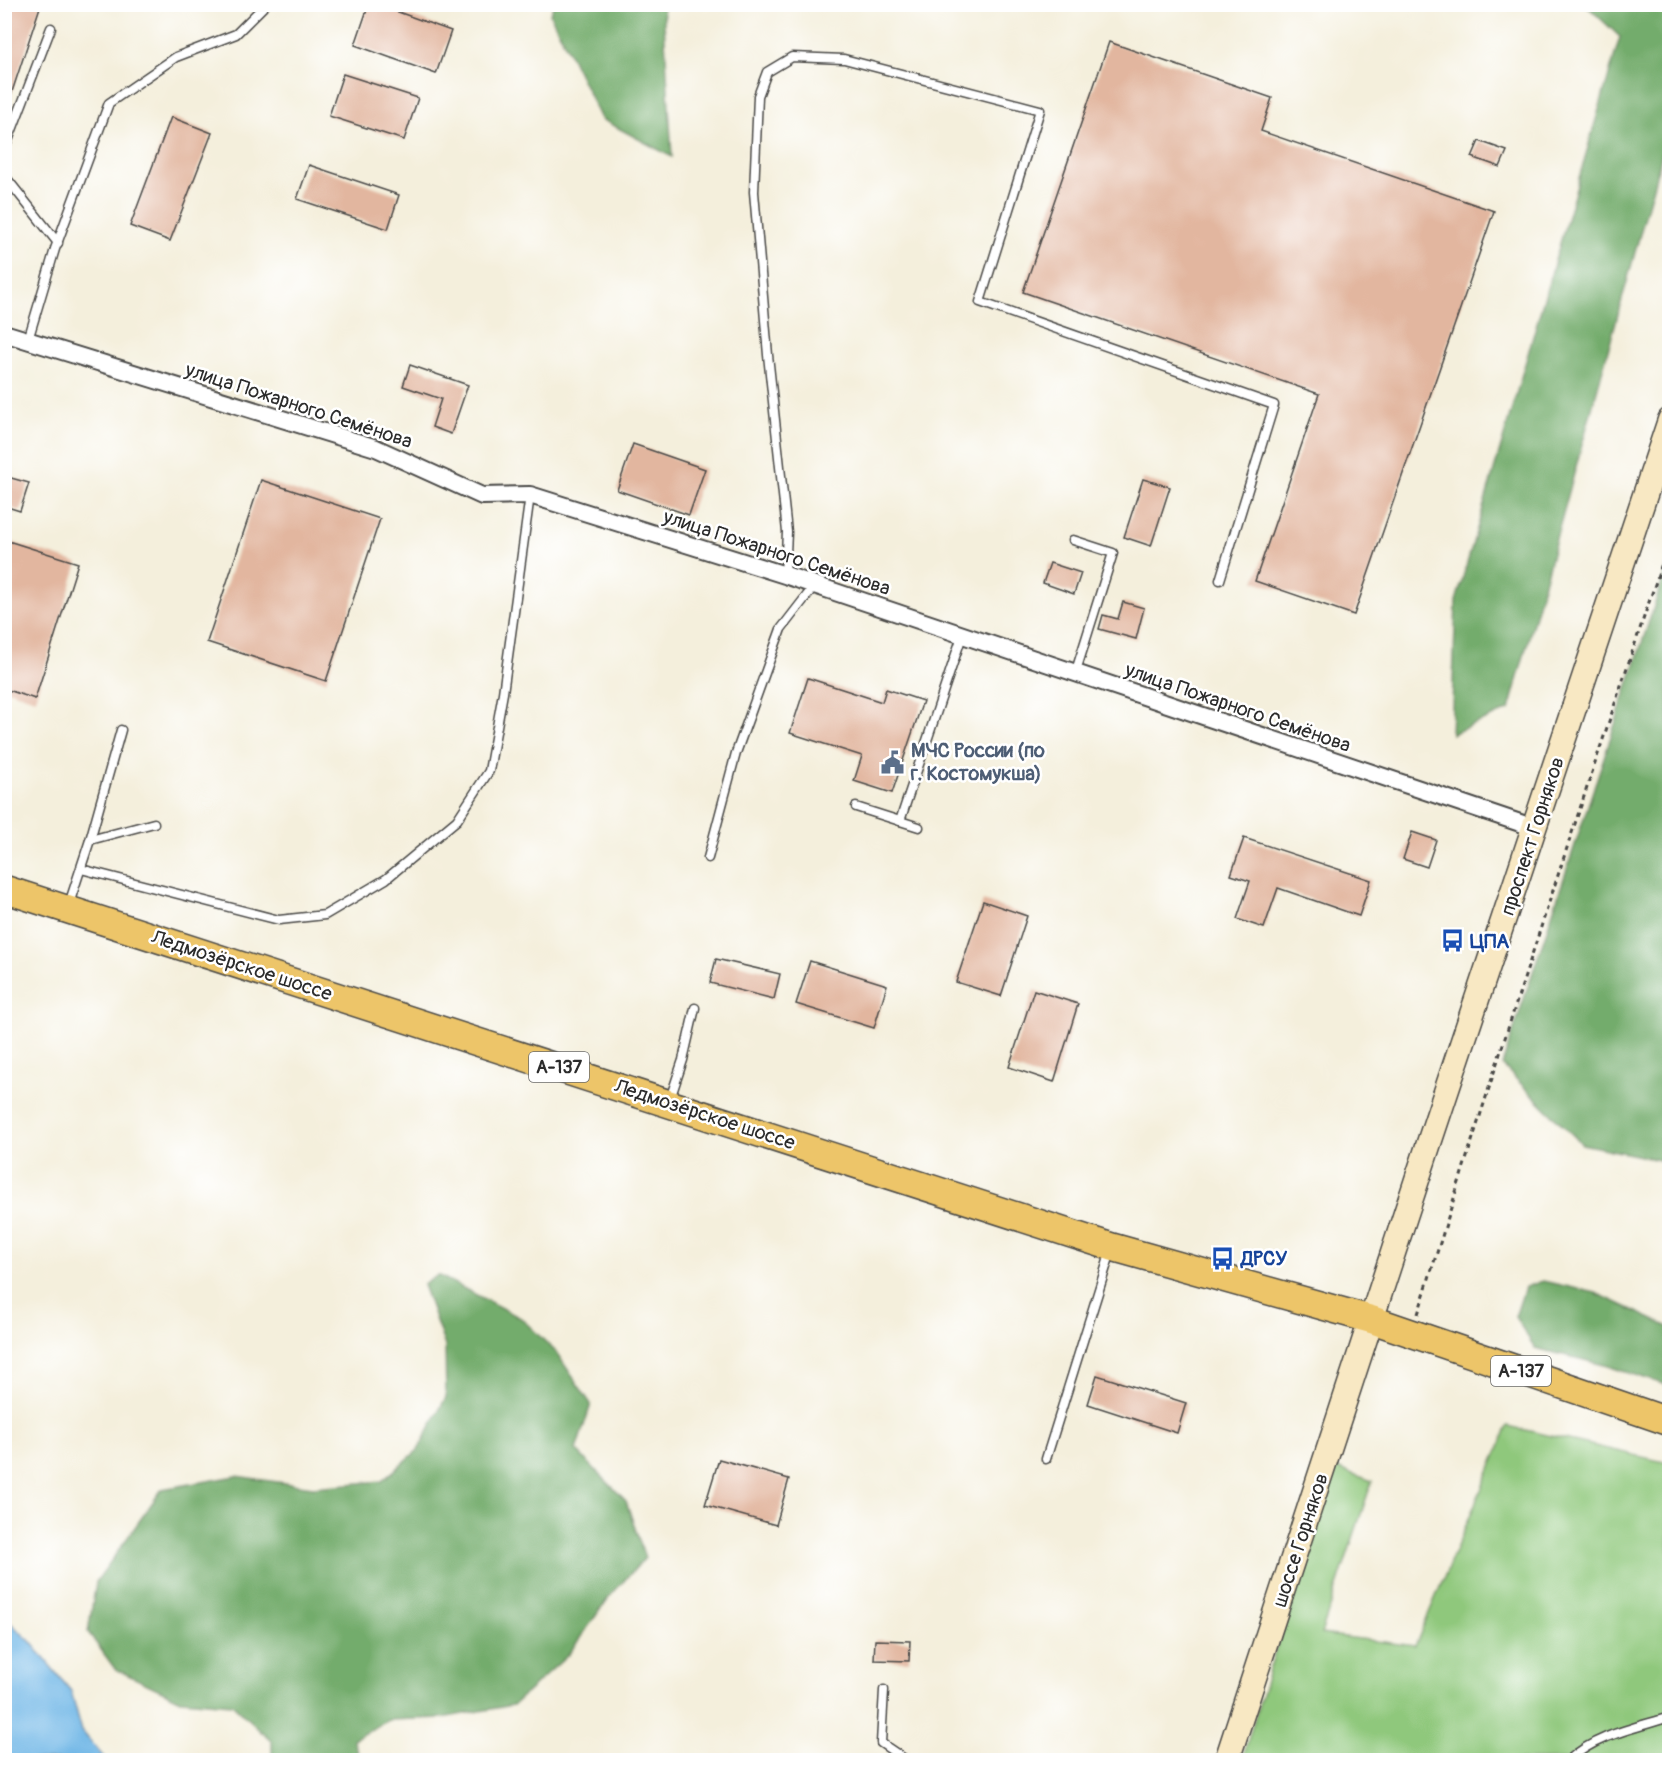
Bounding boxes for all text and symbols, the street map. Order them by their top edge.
street label: улица Пожарного Семёнова [181,357,415,454]
street label: улица Пожарного Семёнова [659,504,893,601]
street label: улица Пожарного Семёнова [1121,657,1354,758]
place label: МЧС России (по г. Костомукша) [910,738,1045,786]
public building icon: МЧС России (по г. Костомукша) [880,749,906,775]
street label: проспект Горняков [1495,754,1570,919]
street label: Ледмозёрское шоссе [148,924,335,1006]
bus stop icon: ЦПА [1439,928,1465,954]
place label: ЦПА [1470,929,1509,954]
road number: А-137 [529,1052,589,1082]
street label: Ледмозёрское шоссе [611,1073,798,1155]
bus stop icon: ДРСУ [1210,1245,1236,1271]
place label: ДРСУ [1240,1246,1287,1271]
road number: А-137 [1491,1356,1551,1386]
street label: шоссе Горняков [1267,1470,1334,1610]

